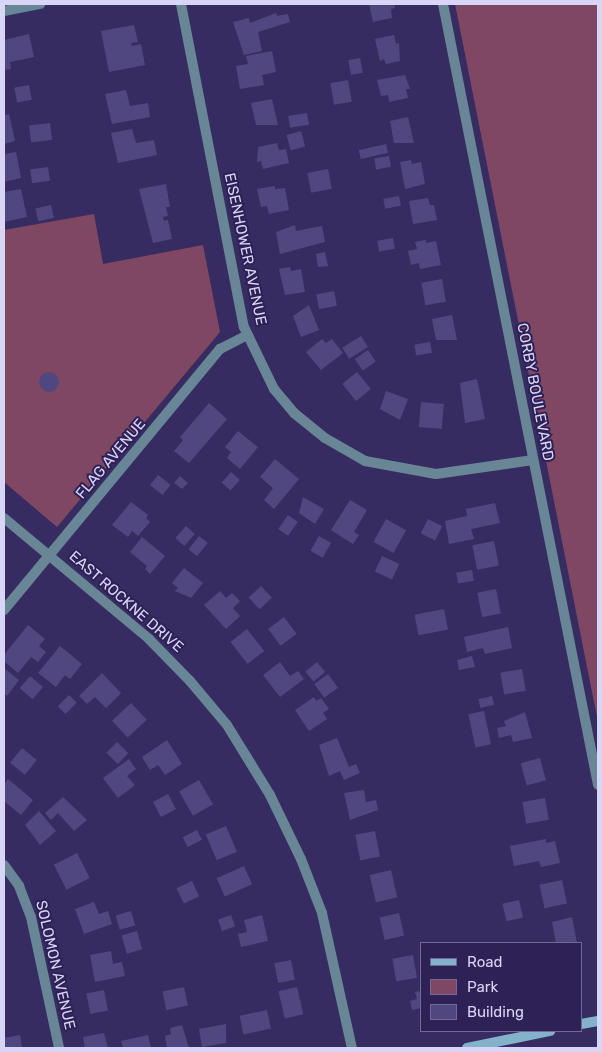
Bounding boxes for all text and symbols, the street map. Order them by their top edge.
street label: EISENHOWER AVENUE [220,171,270,327]
street label: CORBY BOULEVARD [513,321,557,463]
street label: FLAG AVENUE [72,415,150,503]
street label: EAST ROCKNE DRIVE [65,547,187,657]
street label: SOLOMON AVENUE [31,898,79,1032]
legend [420,942,582,1032]
text: Road [467,953,503,971]
text: Park [467,978,498,996]
text: Building [467,1003,524,1021]

